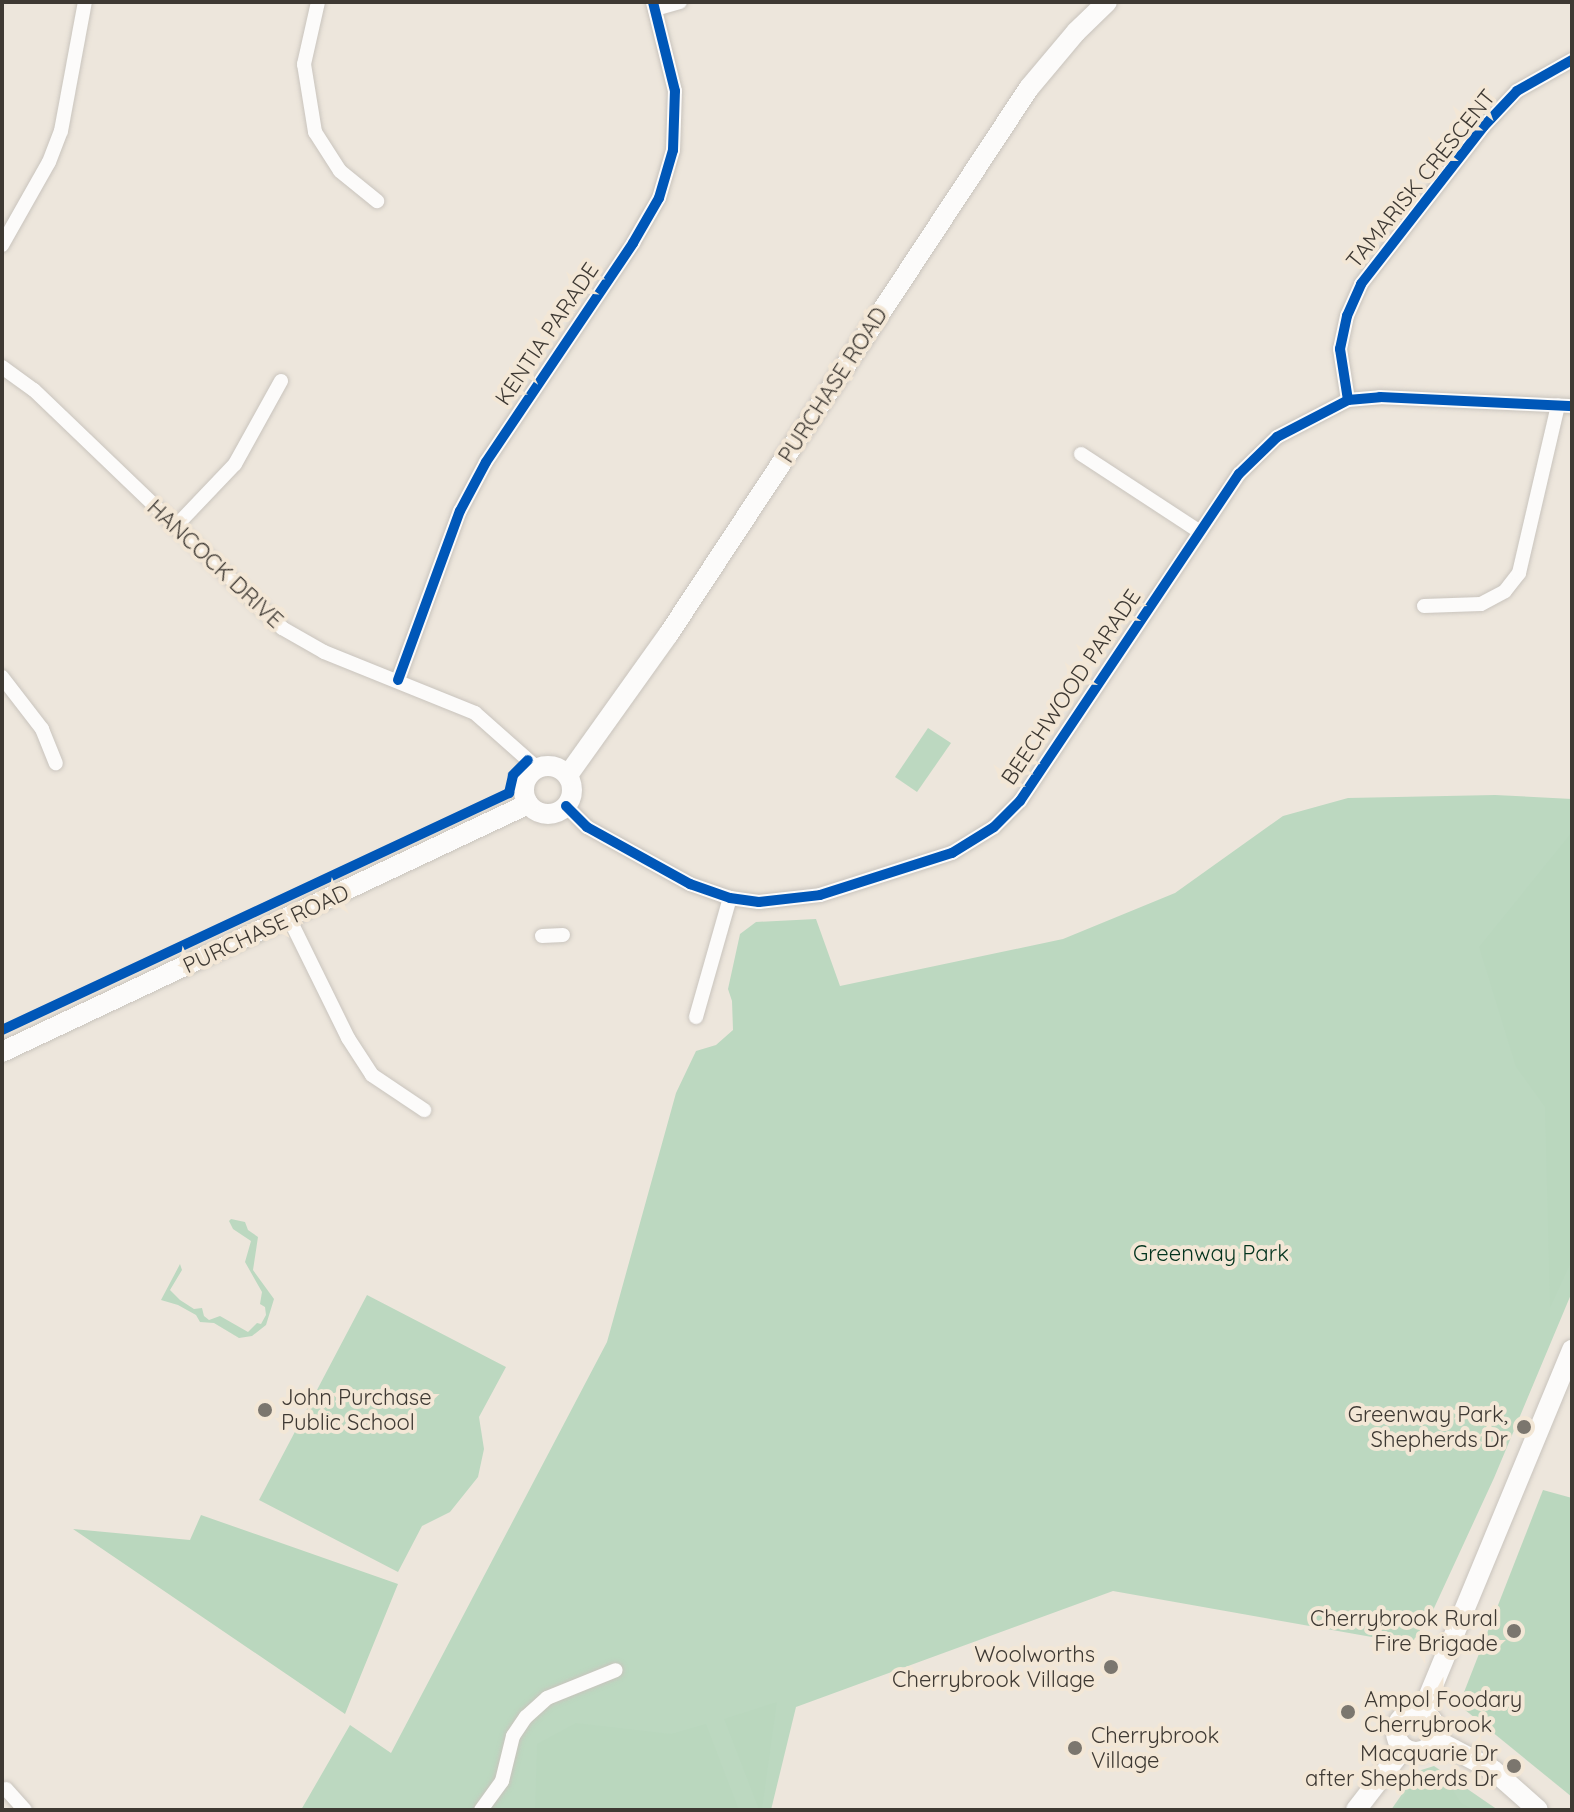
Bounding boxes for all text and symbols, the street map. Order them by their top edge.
street label: TAMARISK CRESCENT [1341,84,1501,274]
street label: KENTIA PARADE [490,258,604,410]
street label: PURCHASE ROAD [773,302,893,468]
street label: HANCOCK DRIVE [142,494,288,634]
street label: BEECHWOOD PARADE [996,584,1146,790]
street label: PURCHASE ROAD [179,879,353,979]
park label: Greenway Park [1133,1241,1289,1267]
place label: John Purchase Public School [281,1384,432,1436]
marker: John Purchase Public School [256,1401,274,1419]
place label: Greenway Park, Shepherds Dr [1348,1401,1508,1452]
marker: Greenway Park, Shepherds Dr [1515,1418,1533,1436]
place label: Cherrybrook Rural Fire Brigade [1310,1605,1498,1656]
marker: Cherrybrook Rural Fire Brigade [1505,1622,1523,1640]
place label: Woolworths Cherrybrook Village [892,1641,1095,1692]
marker: Woolworths Cherrybrook Village [1102,1658,1120,1676]
place label: Ampol Foodary Cherrybrook [1364,1686,1522,1738]
marker: Ampol Foodary Cherrybrook [1339,1703,1357,1721]
place label: Cherrybrook Village [1091,1722,1219,1774]
marker: Cherrybrook Village [1066,1739,1084,1757]
place label: Macquarie Dr after Shepherds Dr [1305,1740,1498,1792]
marker: Macquarie Dr after Shepherds Dr [1505,1757,1523,1775]

